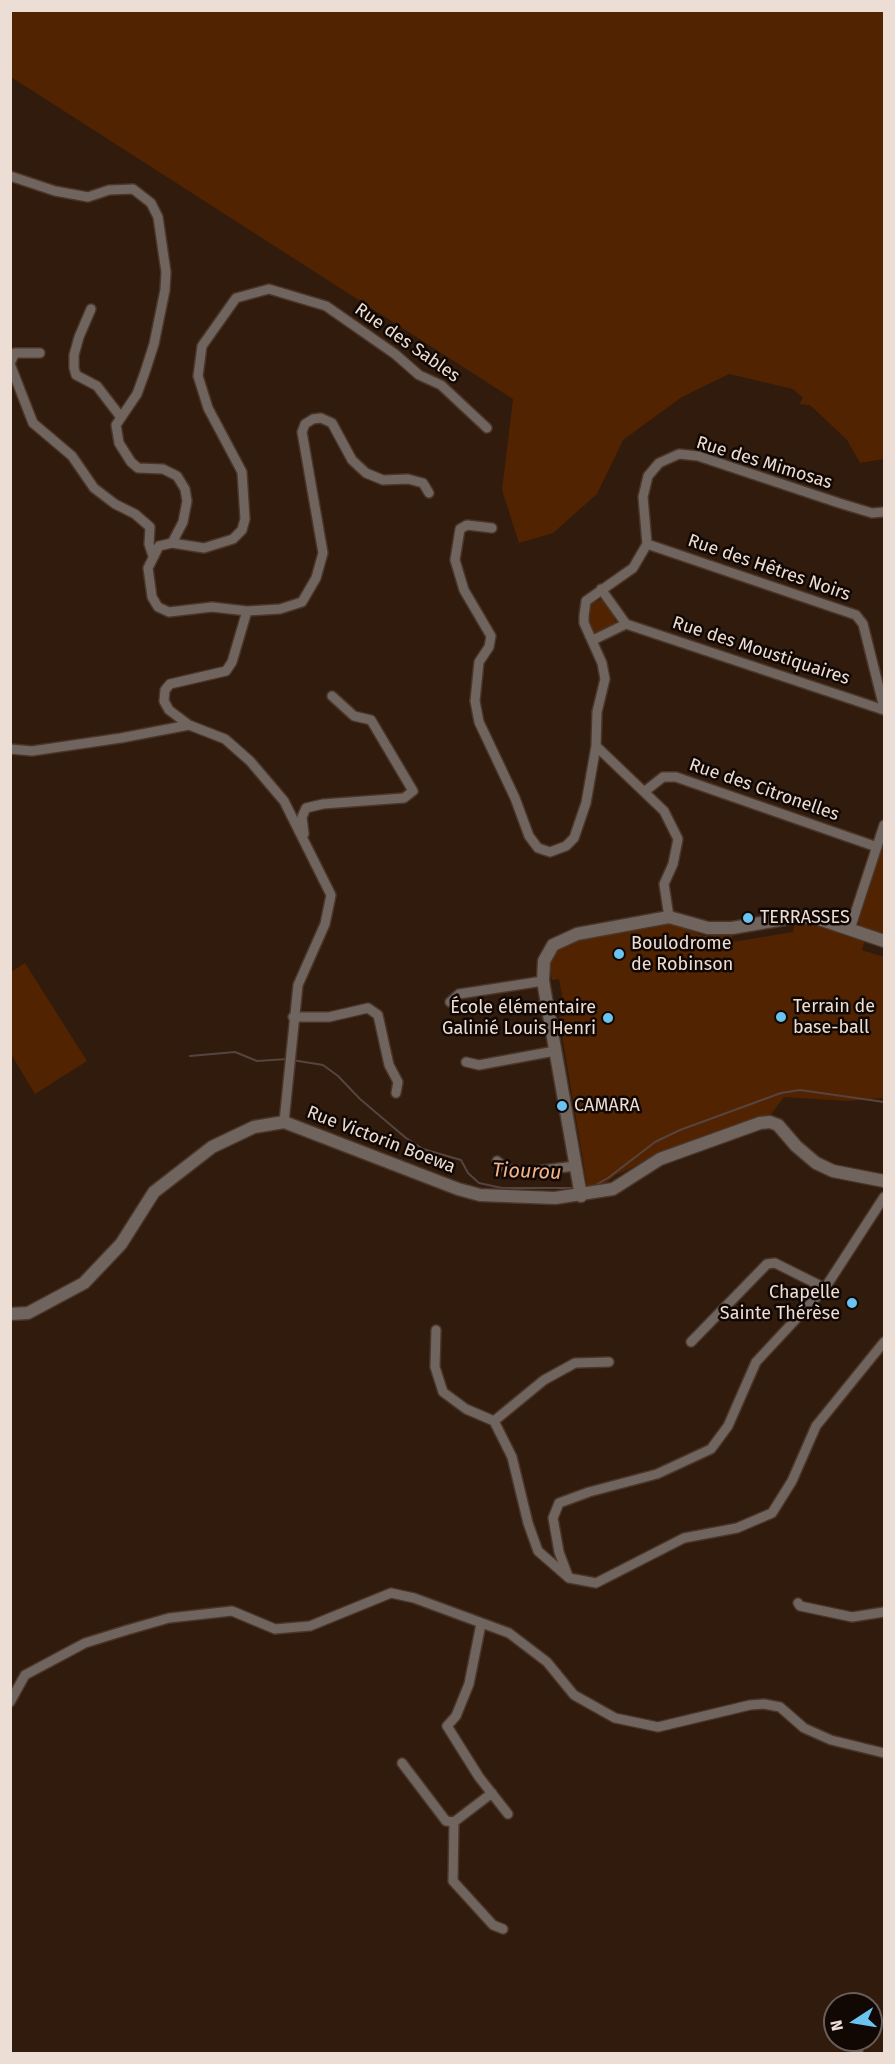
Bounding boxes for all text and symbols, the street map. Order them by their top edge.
street label: Rue des Sables [350,299,464,387]
street label: Rue des Mimosas [693,432,835,494]
street label: Rue des Hêtres Noirs [685,530,853,606]
street label: Rue des Moustiquaires [669,612,853,690]
street label: Rue des Citronelles [686,754,842,826]
place label: TERRASSES [760,907,850,929]
marker: TERRASSES [741,911,755,925]
place label: Boulodrome de Robinson [631,933,733,976]
marker: Boulodrome de Robinson [612,947,626,961]
place label: Terrain de base-ball [793,996,875,1038]
place label: École élémentaire Galinié Louis Henri [442,997,596,1040]
marker: Terrain de base-ball [774,1010,788,1024]
marker: École élémentaire Galinié Louis Henri [601,1011,615,1025]
place label: CAMARA [574,1095,640,1117]
marker: CAMARA [555,1099,569,1113]
street label: Rue Victorin Boewa [304,1102,458,1178]
water label: Tiourou [492,1159,562,1185]
place label: Chapelle Sainte Thérèse [720,1282,840,1324]
marker: Chapelle Sainte Thérèse [845,1296,859,1310]
north arrow [823,1992,883,2052]
text: N [826,2018,847,2033]

